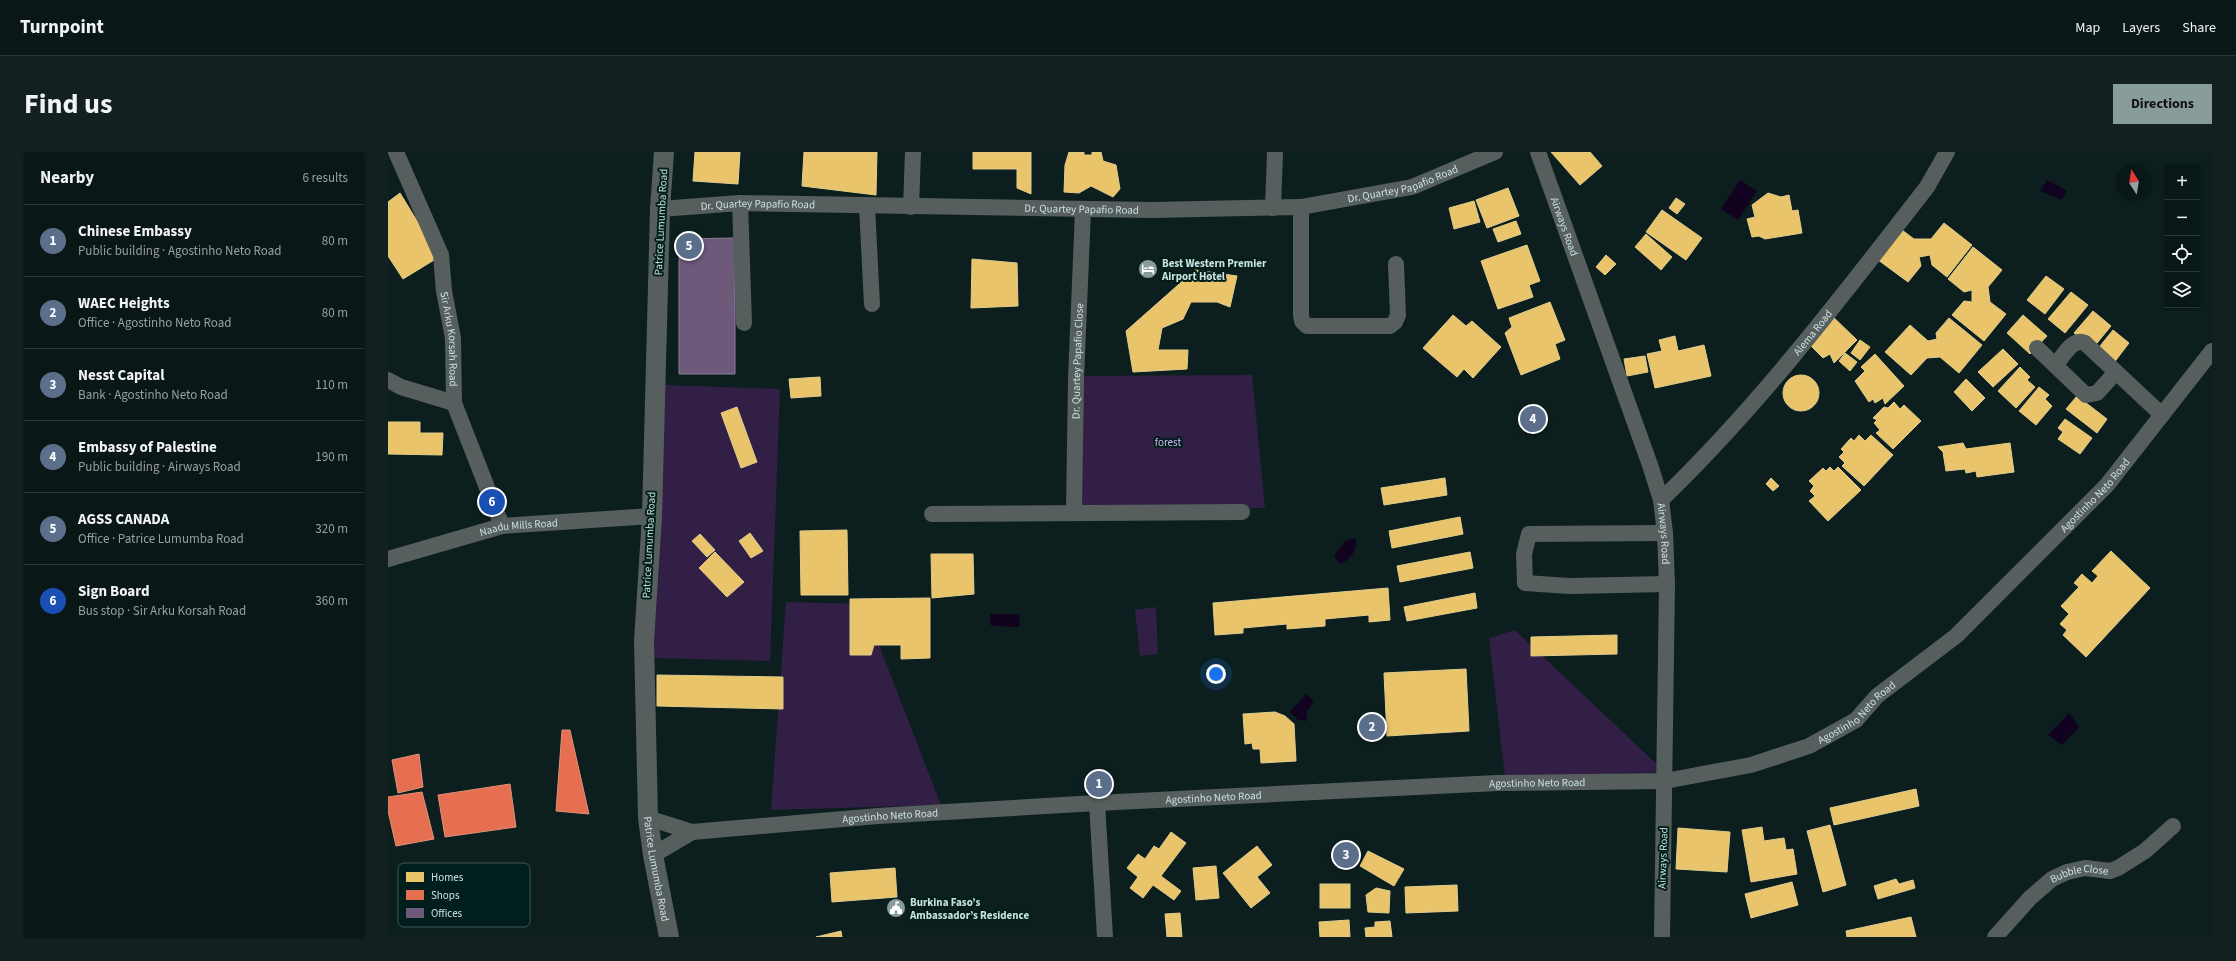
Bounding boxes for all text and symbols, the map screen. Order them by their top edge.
text: Turnpoint [20,14,104,41]
text: Map [2075,18,2100,38]
text: Layers [2122,18,2160,38]
text: Share [2182,18,2216,38]
text: Find us [24,84,112,124]
button: Directions [2113,84,2212,124]
street label: Dr. Quartey Papafio Road [1346,161,1460,206]
north arrow [2116,164,2152,200]
map controls [2164,164,2200,308]
button: + [2164,164,2200,200]
text: Nearby [40,166,94,190]
street label: Patrice Lumumba Road [651,168,671,276]
text: 6 results [303,169,348,187]
street label: Dr. Quartey Papafio Road [700,195,815,213]
street label: Airways Road [1547,195,1582,258]
street label: Dr. Quartey Papafio Road [1024,200,1139,217]
button: − [2164,200,2200,236]
text: Chinese Embassy [78,221,192,242]
pin: 5 [676,231,702,261]
text: 1 [50,232,56,250]
text: 80 m [322,232,348,250]
button: locate [2164,236,2200,272]
text: Public building · Agostinho Neto Road [78,242,282,260]
place label: Best Western Premier Airport Hotel [1161,256,1267,284]
hotel icon: Best Western Premier Airport Hotel [1137,258,1159,280]
button: layers [2164,272,2200,308]
street label: Sir Arku Korsah Road [437,290,461,387]
text: WAEC Heights [78,293,170,314]
street label: Dr. Quartey Papafio Close [1068,302,1087,419]
text: 2 [50,304,56,322]
text: 80 m [322,304,348,322]
street label: Alema Road [1789,307,1836,359]
text: Office · Agostinho Neto Road [78,314,231,332]
text: Nesst Capital [78,365,165,386]
text: 3 [50,376,56,394]
text: 110 m [315,376,348,394]
text: Bank · Agostinho Neto Road [78,386,228,404]
pin: 4 [1520,404,1546,434]
park label: forest [1155,435,1181,450]
text: Embassy of Palestine [78,437,217,458]
text: 4 [50,448,56,466]
text: 190 m [315,448,348,466]
street label: Agostinho Neto Road [2057,455,2133,535]
text: Public building · Airways Road [78,458,241,476]
pin: 6 [479,487,505,517]
street label: Patrice Lumumba Road [639,491,659,599]
street label: Airways Road [1654,502,1674,565]
text: AGSS CANADA [78,509,169,530]
street label: Naadu Mills Road [478,515,558,540]
text: 5 [50,520,56,538]
text: 320 m [315,520,348,538]
text: Office · Patrice Lumumba Road [78,530,244,548]
text: Sign Board [78,581,150,602]
text: 6 [50,592,56,610]
text: 360 m [315,592,348,610]
text: Bus stop · Sir Arku Korsah Road [78,602,246,620]
your location [1206,664,1226,684]
street label: Agostinho Neto Road [1815,677,1898,747]
pin: 2 [1359,712,1385,742]
pin: 1 [1086,769,1112,799]
street label: Agostinho Neto Road [1489,774,1585,791]
street label: Agostinho Neto Road [1165,787,1262,807]
street label: Agostinho Neto Road [842,805,939,827]
street label: Patrice Lumumba Road [640,815,673,923]
street label: Airways Road [1654,827,1672,889]
pin: 3 [1333,840,1359,870]
street label: Bubble Close [2047,860,2110,886]
legend [398,863,530,927]
text: Homes [431,870,464,885]
text: Shops [431,888,460,903]
place label: Burkina Faso’s Ambassador’s Residence [909,895,1029,923]
public building icon: Burkina Faso’s Ambassador’s Residence [885,897,907,919]
text: Offices [431,906,463,921]

